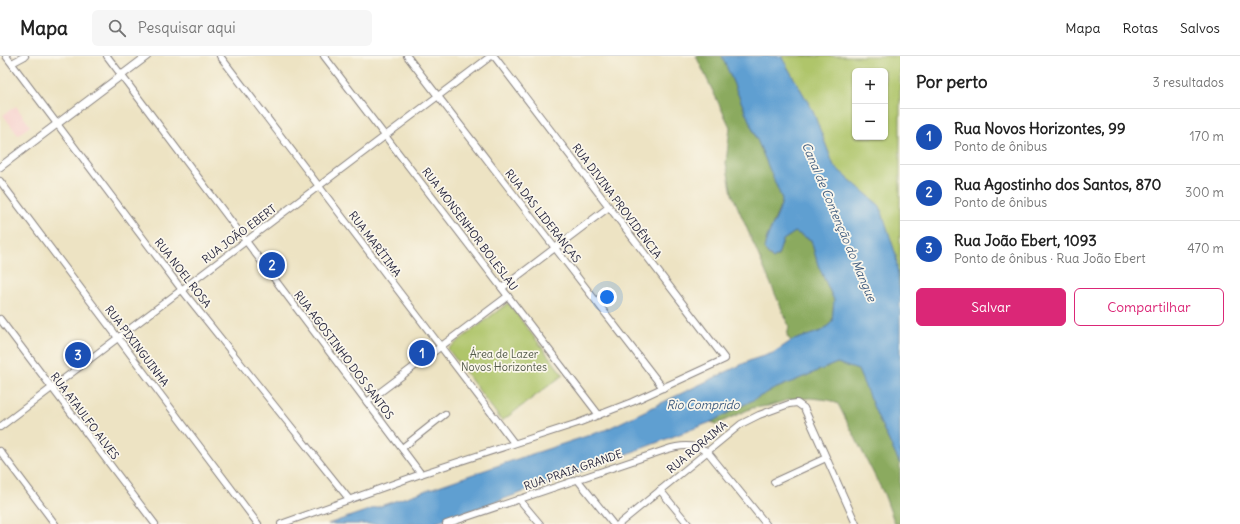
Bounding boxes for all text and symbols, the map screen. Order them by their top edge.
search box [92,10,372,46]
text: Mapa [20,16,68,40]
icon: search [106,17,128,39]
text: Pesquisar aqui [138,18,236,37]
text: Mapa [1065,19,1100,37]
text: Rotas [1122,19,1158,37]
text: Salvos [1180,19,1220,37]
map controls [852,68,888,140]
button: + [852,68,888,104]
text: Por perto [916,71,987,93]
text: 3 resultados [1153,74,1224,91]
button: − [852,104,888,140]
text: Rua Novos Horizontes, 99 [954,119,1126,138]
text: 1 [926,128,932,145]
text: 170 m [1189,128,1224,145]
text: Ponto de ônibus [954,138,1047,155]
street label: RUA DIVINA PROVIDÊNCIA [569,140,666,261]
water label: Canal de Contenção do Mangue [799,140,880,305]
street label: RUA MONSENHOR BOLESLAU [419,165,521,293]
street label: RUA DAS LIDERANÇAS [502,167,584,265]
text: Rua Agostinho dos Santos, 870 [954,175,1161,194]
text: 2 [925,184,933,201]
text: 300 m [1185,184,1224,201]
text: Ponto de ônibus [954,194,1047,211]
street label: RUA JOÃO EBERT [199,201,279,266]
street label: RUA MARÍTIMA [346,208,405,280]
text: Rua João Ebert, 1093 [954,231,1097,250]
street label: RUA NOEL ROSA [152,236,214,310]
text: 3 [925,240,933,257]
text: 470 m [1187,240,1224,257]
pin: 2 [259,250,285,280]
text: Ponto de ônibus · Rua João Ebert [954,250,1146,267]
your location [597,287,617,307]
street label: RUA AGOSTINHO DOS SANTOS [291,288,397,422]
button: Salvar [916,288,1066,326]
button: Compartilhar [1074,288,1224,326]
street label: RUA PIXINGUINHA [102,303,172,389]
pin: 1 [409,338,435,368]
pin: 3 [65,340,91,370]
park label: Área de Lazer Novos Horizontes [461,346,547,374]
street label: RUA ATAULFO ALVES [48,370,122,462]
water label: Rio Comprido [666,397,741,412]
street label: RUA RORAIMA [664,418,730,476]
street label: RUA PRAIA GRANDE [522,447,624,493]

